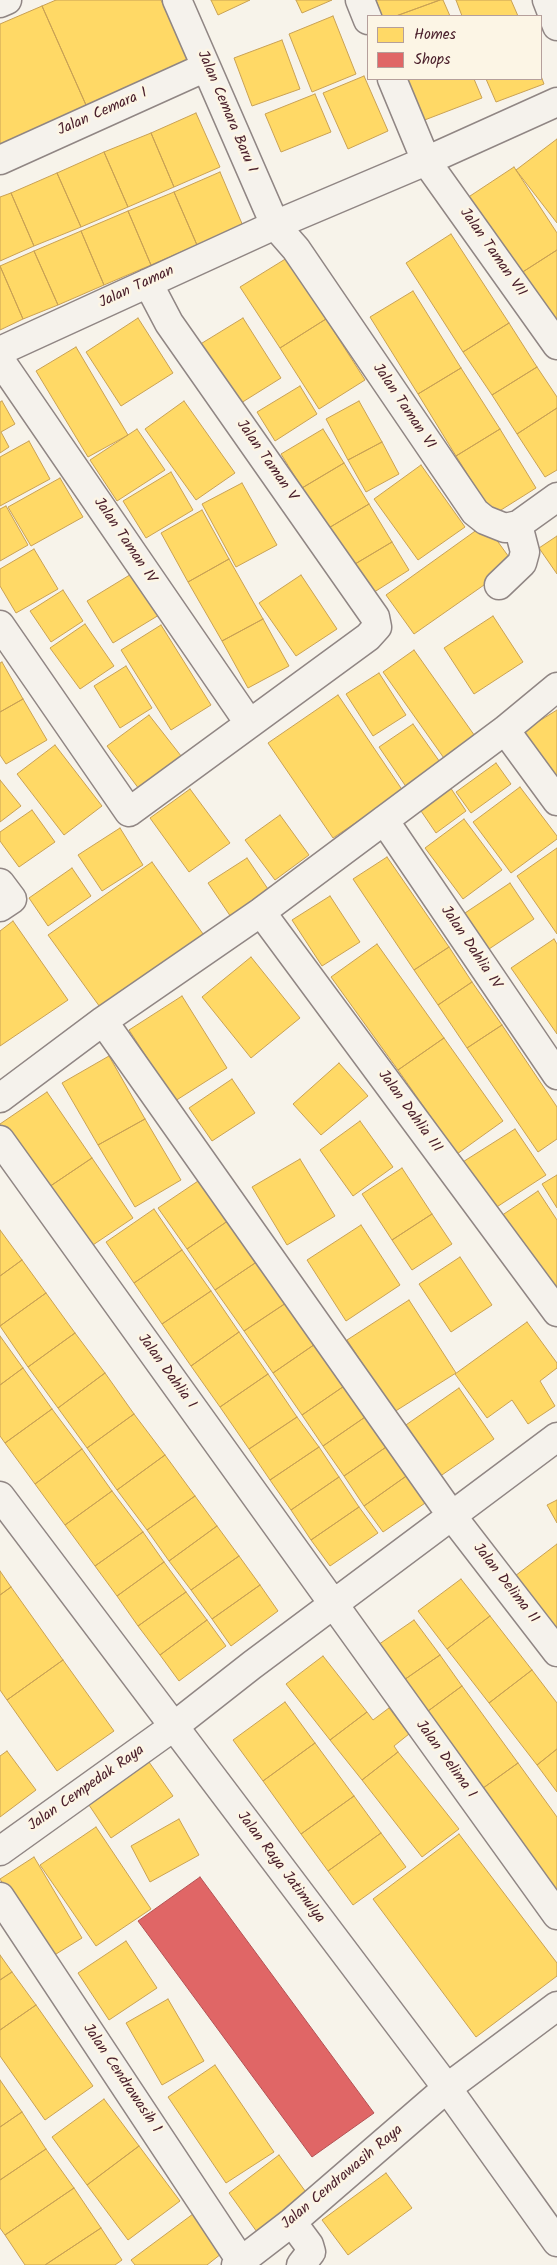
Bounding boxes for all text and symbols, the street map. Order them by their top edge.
legend [367,15,542,80]
text: Homes [414,23,456,47]
street label: Jalan Cemara Baru I [192,48,260,176]
text: Shops [414,48,450,72]
street label: Jalan Cemara I [55,85,151,141]
street label: Jalan Taman VII [455,205,529,301]
street label: Jalan Taman [97,263,177,313]
street label: Jalan Taman VI [368,361,438,453]
street label: Jalan Taman V [231,417,301,505]
street label: Jalan Taman IV [89,495,159,587]
street label: Jalan Dahlia IV [436,903,504,993]
street label: Jalan Dahlia III [373,1067,445,1157]
street label: Jalan Dahlia I [133,1331,199,1413]
street label: Jalan Delima II [468,1540,542,1628]
street label: Jalan Delima I [411,1717,479,1803]
street label: Jalan Cempedak Raya [25,1742,149,1836]
street label: Jalan Raya Jatimulya [232,1809,328,1927]
street label: Jalan Cendrawasih 1 [78,2021,164,2137]
street label: Jalan Cendrawasih Raya [279,2122,407,2234]

